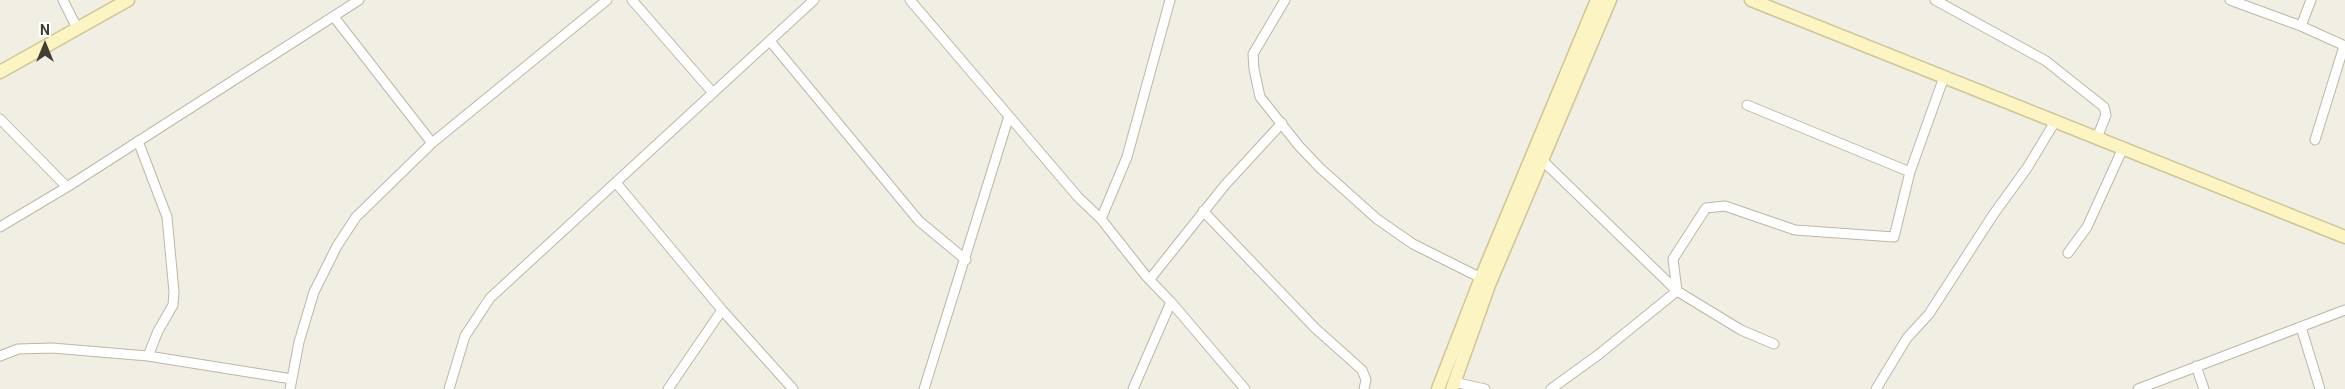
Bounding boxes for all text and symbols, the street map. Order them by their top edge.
north arrow [20,20,70,70]
text: N [40,22,50,38]

